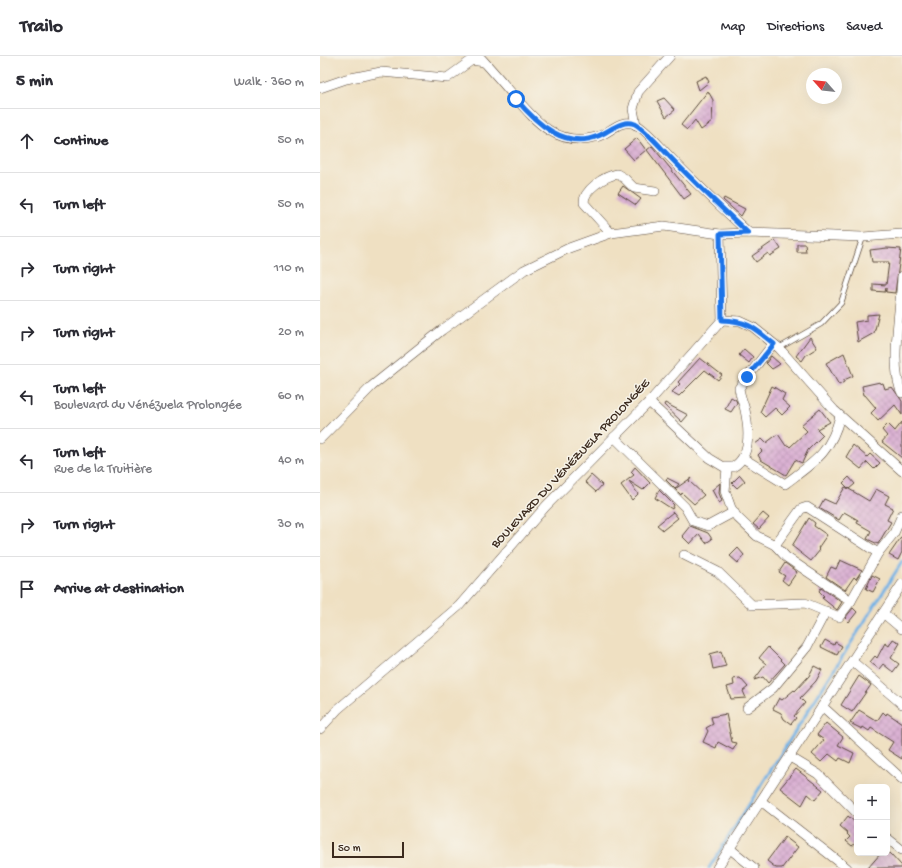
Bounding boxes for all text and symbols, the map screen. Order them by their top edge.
text: Trailo [20,16,63,39]
text: Map [721,19,745,36]
text: Directions [767,19,824,36]
text: Saved [846,19,882,36]
north arrow [806,68,842,104]
text: 5 min [16,72,53,92]
text: Walk · 360 m [234,75,304,90]
route start [507,90,525,108]
icon: ahead [16,130,38,152]
text: Continue [54,132,108,150]
text: 50 m [277,133,304,148]
icon: left [16,194,38,216]
text: Turn left [54,196,105,214]
text: 50 m [277,197,304,212]
icon: right [16,258,38,280]
text: Turn right [54,260,114,278]
text: 110 m [274,261,304,276]
icon: right [16,322,38,344]
text: Turn right [54,324,114,342]
text: 20 m [278,325,304,340]
route end [738,368,756,386]
street label: BOULEVARD DU VÉNÉZUELA PROLONGÉE [487,375,654,552]
text: Turn left [54,380,105,398]
icon: left [16,386,38,408]
text: 60 m [278,389,304,404]
text: Boulevard du Vénézuela Prolongée [54,398,242,413]
text: Turn left [54,444,105,462]
icon: left [16,450,38,472]
text: 40 m [278,453,304,468]
text: Rue de la Truitière [54,462,152,477]
icon: right [16,514,38,536]
text: Turn right [54,516,114,534]
text: 30 m [278,517,304,532]
icon: arrive [16,578,38,600]
text: Arrive at destination [54,580,184,598]
map controls [854,784,890,856]
button: + [854,784,890,820]
button: − [854,820,890,856]
scale bar [332,840,404,859]
text: 50 m [338,843,360,855]

